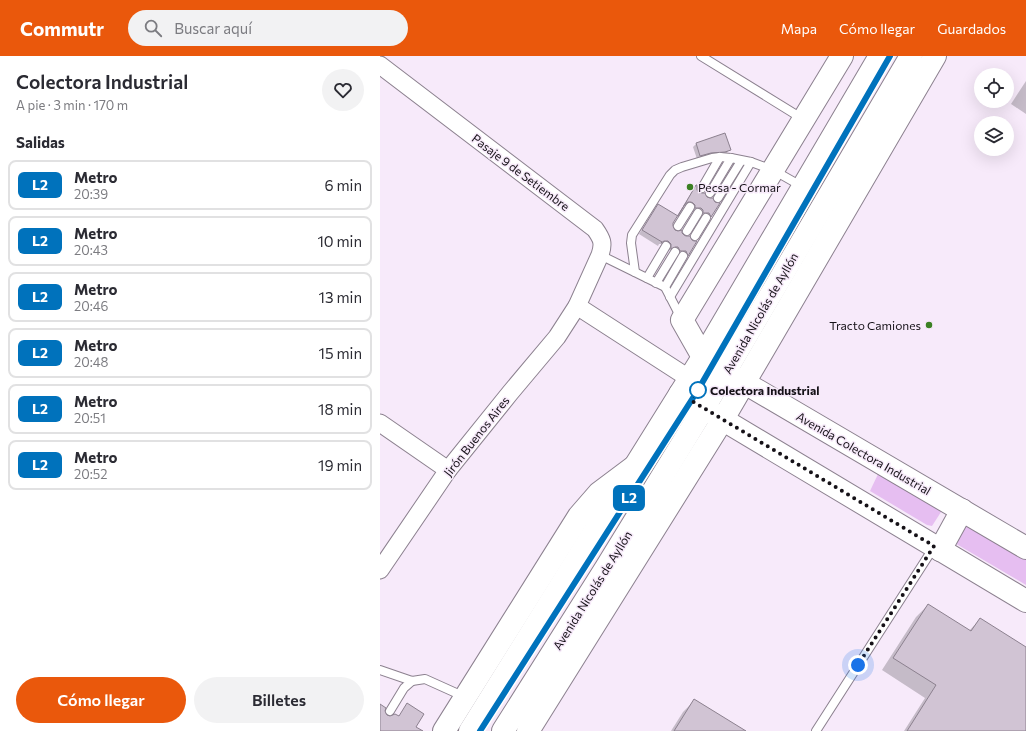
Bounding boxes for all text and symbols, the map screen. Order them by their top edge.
search box [128,10,408,46]
text: Commutr [20,17,104,40]
icon: search [142,17,164,39]
text: Buscar aquí [174,19,252,37]
text: Mapa [781,20,817,37]
text: Cómo llegar [839,20,915,37]
text: Guardados [937,20,1006,37]
map controls [974,68,1014,156]
button: locate [974,68,1014,108]
button: heart [322,69,364,111]
text: Colectora Industrial [16,70,188,93]
text: A pie · 3 min · 170 m [16,97,128,113]
button: layers [974,116,1014,156]
street label: Pasaje 9 de Setiembre [469,131,573,213]
text: Salidas [16,133,65,151]
text: Metro [74,168,117,186]
text: L2 [32,176,48,193]
text: 6 min [324,176,362,194]
place label: Pecsa - Cormar [698,180,781,194]
marker: Pecsa - Cormar [685,182,695,192]
text: 20:39 [74,186,108,202]
text: Metro [74,224,117,242]
text: L2 [32,232,48,249]
text: 10 min [317,232,362,250]
text: 20:43 [74,242,108,258]
street label: Avenida Nicolás de Ayllón [720,250,800,376]
text: Metro [74,280,117,298]
text: L2 [32,288,48,305]
text: 13 min [319,288,362,306]
text: 20:46 [74,298,108,314]
place label: Tracto Camiones [829,318,921,332]
marker: Tracto Camiones [924,320,934,330]
text: Metro [74,336,117,354]
text: L2 [32,344,48,361]
text: 15 min [319,344,362,362]
text: 20:48 [74,354,108,370]
marker: Colectora Industrial [689,381,707,399]
place label: Colectora Industrial [710,383,819,397]
text: Metro [74,392,117,410]
street label: Jirón Buenos Aires [440,393,512,479]
text: L2 [32,400,48,417]
text: 18 min [318,400,362,418]
street label: Avenida Colectora Industrial [794,409,934,497]
text: 20:51 [74,410,106,426]
text: Metro [74,448,117,466]
text: L2 [32,456,48,473]
text: 19 min [318,456,362,474]
text: 20:52 [74,466,107,482]
line badge: L2 [611,485,647,511]
text: L2 [621,489,637,506]
street label: Avenida Nicolás de Ayllón [550,528,634,652]
your location [848,655,868,675]
button: Cómo llegar [16,677,186,723]
button: Billetes [194,677,364,723]

